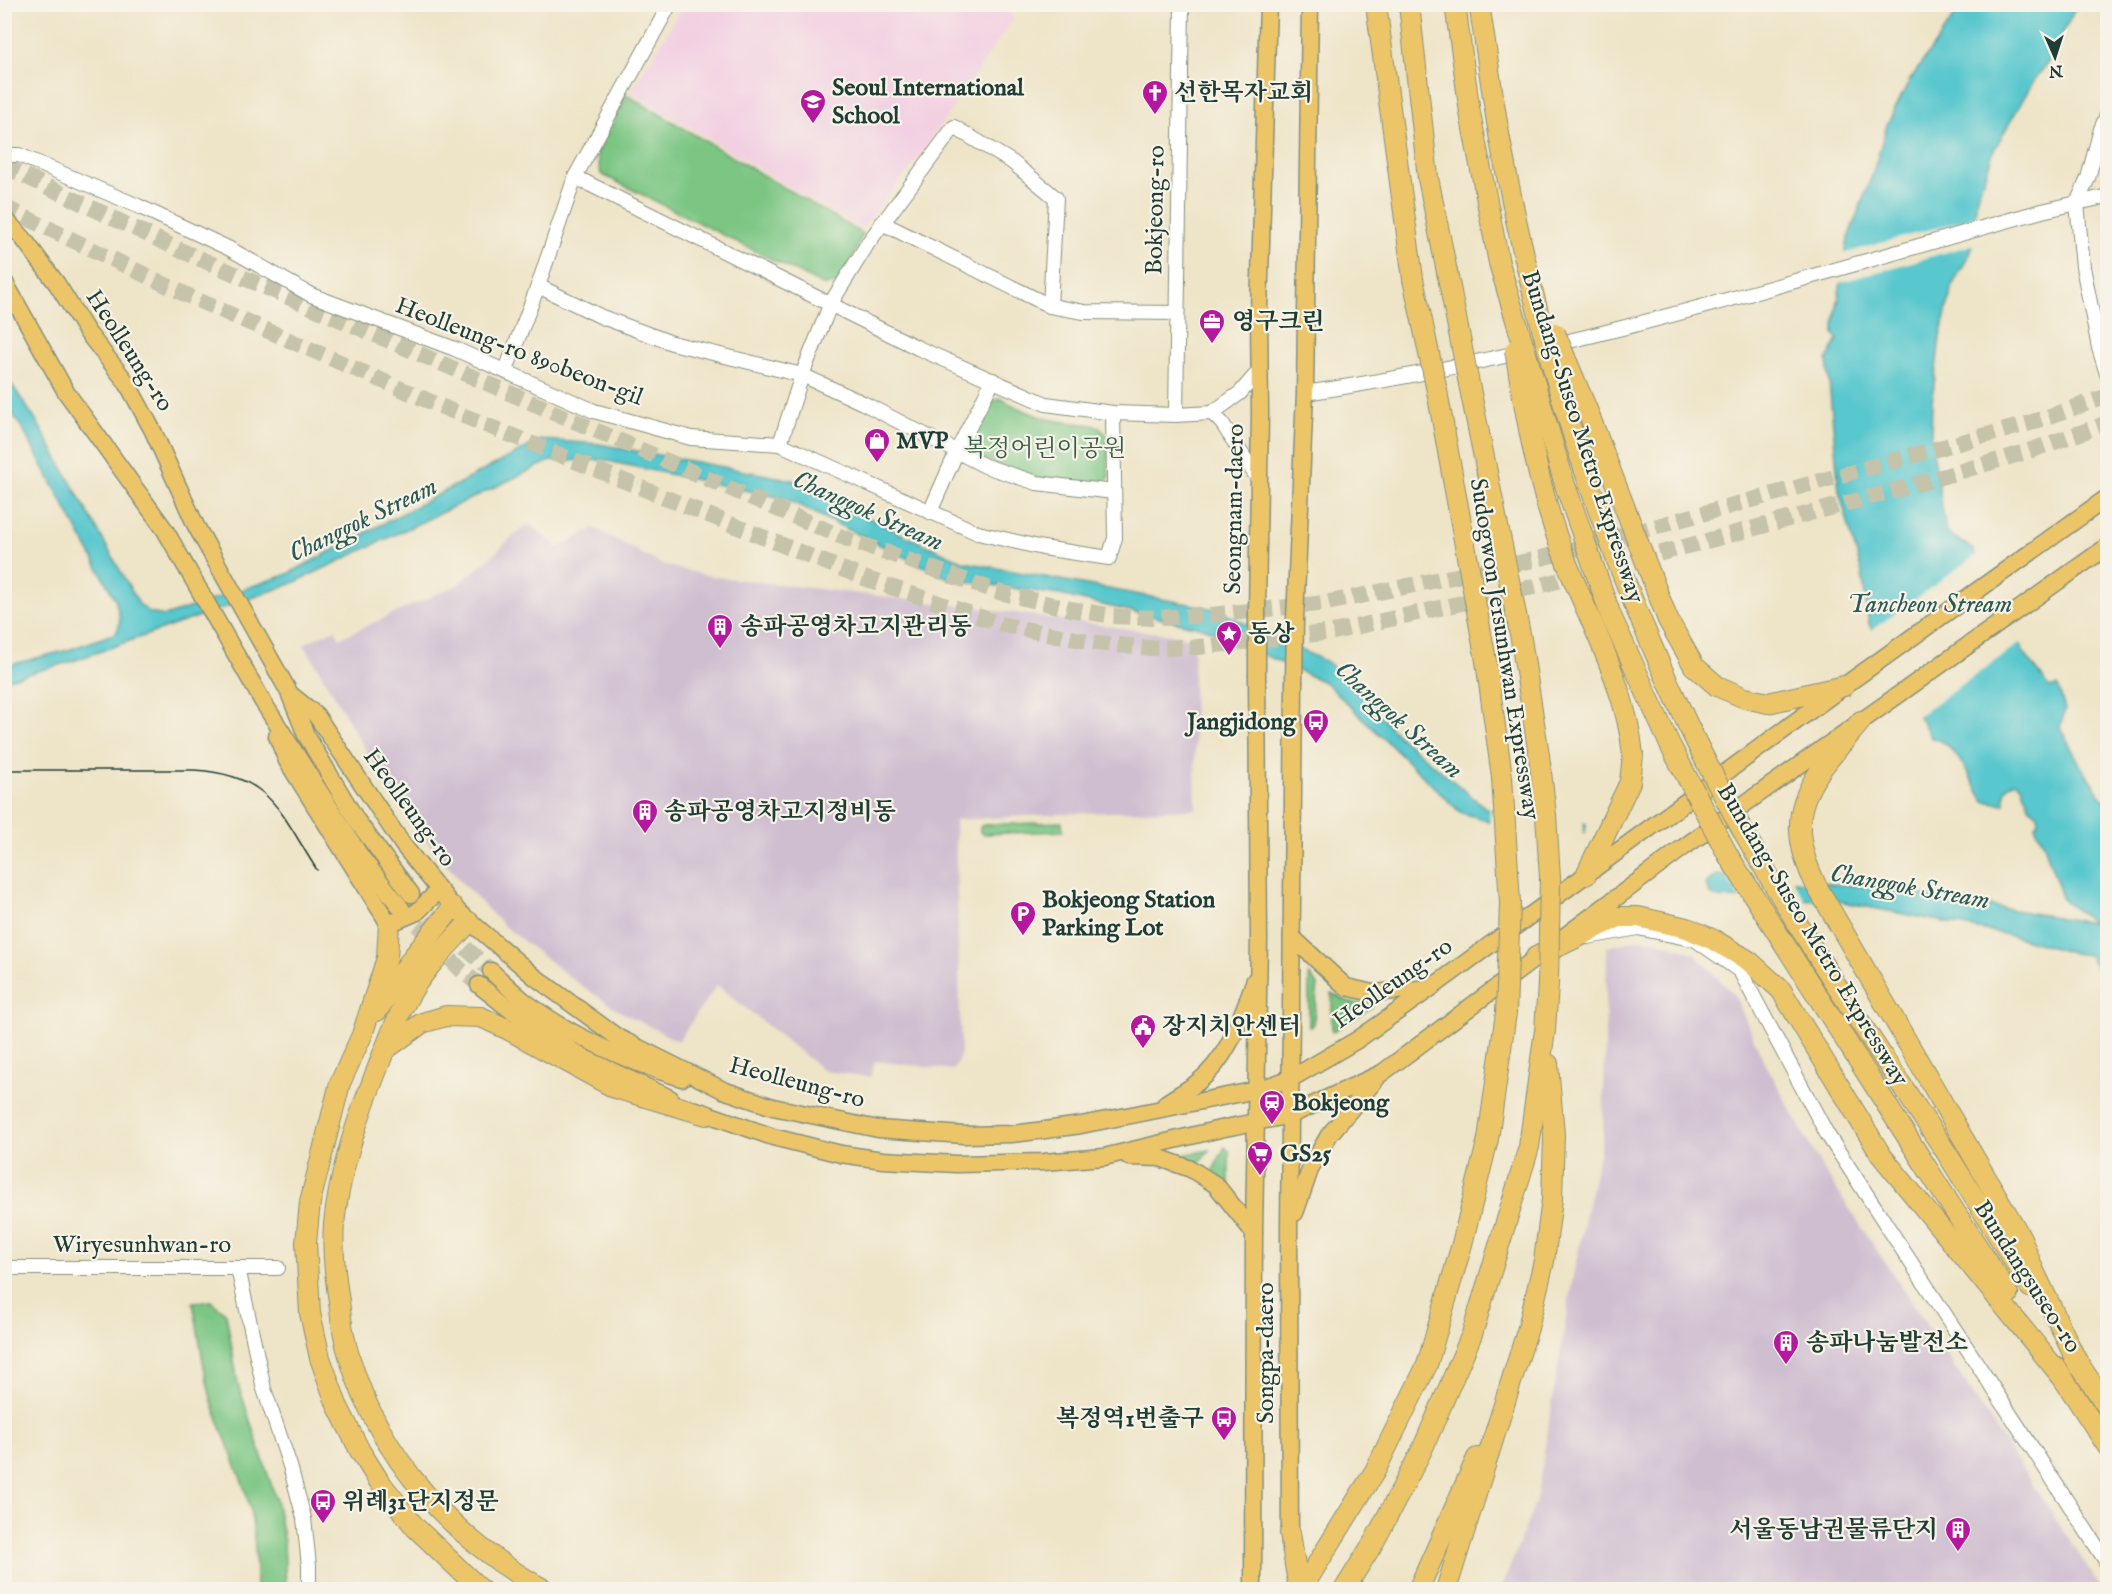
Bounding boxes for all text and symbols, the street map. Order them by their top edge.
north arrow [2025,27,2085,87]
text: N [2048,60,2064,80]
place label: Seoul International School [832,73,1024,132]
church icon: 선한목자교회 [1140,78,1170,116]
place label: 선한목자교회 [1174,78,1313,109]
school or university icon: Seoul International School [798,87,828,125]
street label: Bokjeong-ro [1139,145,1173,275]
street label: Bundang-Suseo Metro Expressway [1514,267,1651,607]
street label: Heolleung-ro [78,284,180,418]
street label: Heolleung-ro 890beon-gil [391,290,648,414]
office icon: 영구크린 [1197,307,1227,345]
place label: 영구크린 [1232,307,1325,338]
street label: Seongnam-daero [1218,423,1252,595]
shop icon: MVP [862,426,892,464]
place label: MVP [896,426,948,457]
park label: 복정어린이공원 [964,434,1126,465]
water label: Changgok Stream [787,463,948,560]
water label: Changgok Stream [283,470,443,571]
street label: Sudogwon Je1sunhwan Expressway [1462,476,1546,822]
water label: Tancheon Stream [1848,588,2012,621]
building icon: 송파공영차고지관리동 [705,612,735,650]
place label: 송파공영차고지관리동 [740,612,972,643]
place icon: 동상 [1214,619,1244,657]
place label: 동상 [1248,619,1295,650]
water label: Changgok Stream [1327,654,1470,787]
place label: Jangjidong [1184,707,1297,738]
bus stop icon: Jangjidong [1301,707,1331,745]
street label: Heolleung-ro [356,743,463,874]
street label: Bundang-Suseo Metro Expressway [1709,778,1915,1092]
building icon: 송파공영차고지정비동 [630,797,660,835]
place label: 송파공영차고지정비동 [664,797,896,828]
water label: Changgok Stream [1828,857,1992,918]
place label: Bokjeong Station Parking Lot [1042,885,1215,944]
parking icon: Bokjeong Station Parking Lot [1008,899,1038,937]
street label: Heolleung-ro [1327,931,1459,1037]
public building icon: 장지치안센터 [1128,1012,1158,1050]
place label: 장지치안센터 [1162,1012,1301,1043]
street label: Heolleung-ro [726,1050,868,1116]
station icon: Bokjeong [1257,1088,1287,1126]
place label: Bokjeong [1292,1088,1390,1119]
supermarket icon: GS25 [1245,1139,1275,1177]
place label: GS25 [1280,1139,1332,1170]
street label: Bundangsuseo-ro [1966,1195,2088,1359]
street label: Wiryesunhwan-ro [53,1230,231,1261]
street label: Songpa-daero [1251,1282,1282,1424]
building icon: 송파나눔발전소 [1771,1328,1801,1366]
place label: 송파나눔발전소 [1806,1328,1968,1359]
place label: 복정역1번출구 [1056,1404,1204,1435]
bus stop icon: 복정역1번출구 [1209,1404,1239,1442]
bus stop icon: 위례31단지정문 [308,1487,338,1525]
place label: 위례31단지정문 [342,1487,499,1518]
place label: 서울동남권물류단지 [1729,1515,1938,1546]
building icon: 서울동남권물류단지 [1943,1515,1973,1553]

